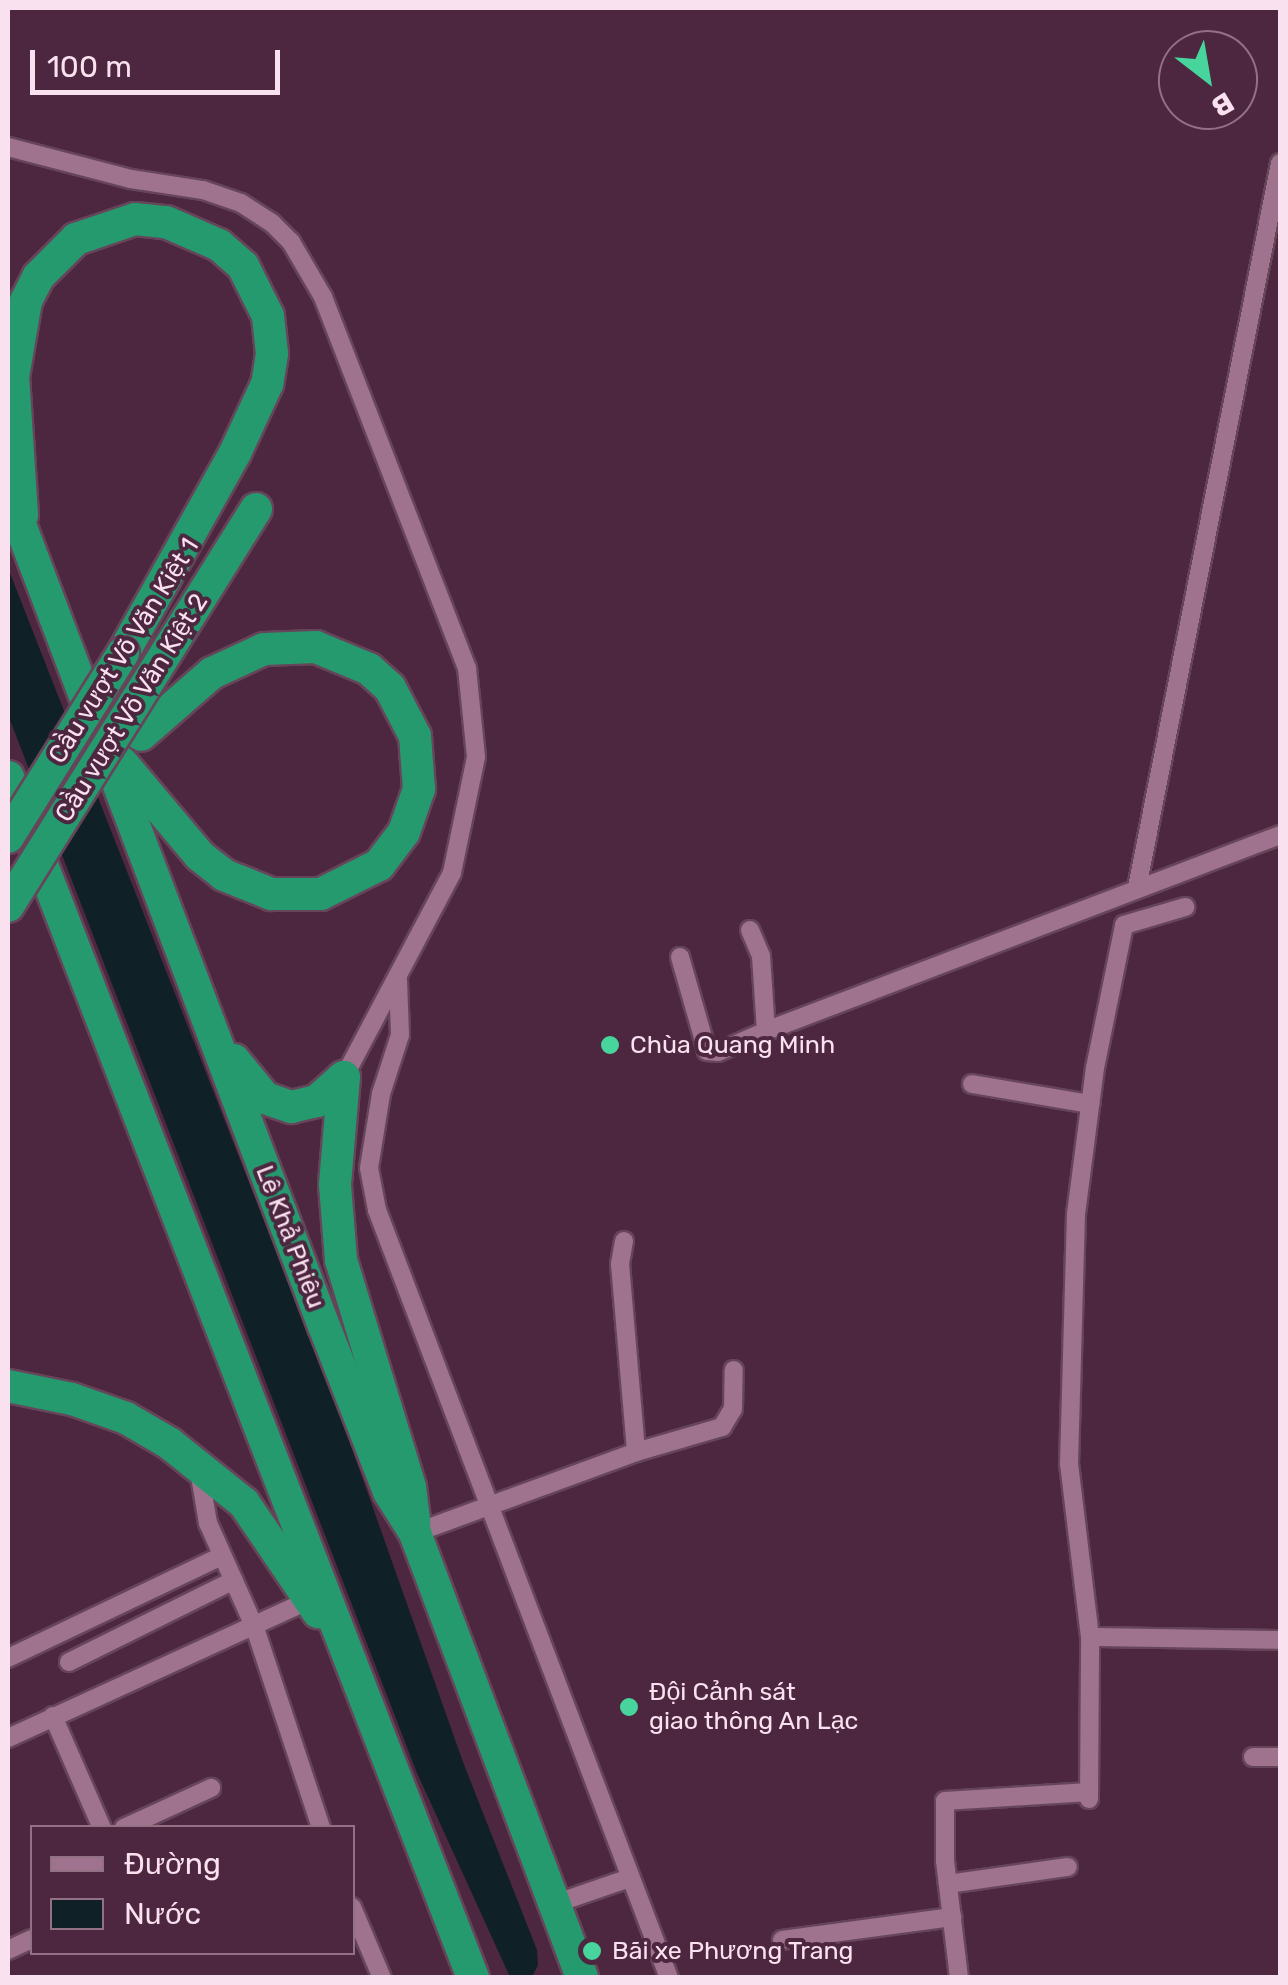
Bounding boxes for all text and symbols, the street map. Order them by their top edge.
scale bar [35,30,285,92]
north arrow [1158,30,1258,130]
text: 100 m [47,49,132,85]
text: B [1206,85,1240,124]
street label: Cầu vượt Võ Văn Kiệt 1 [42,532,206,770]
street label: Cầu vượt Võ Văn Kiệt 2 [49,587,215,829]
place label: Chùa Quang Minh [630,1030,835,1060]
marker: Chùa Quang Minh [599,1034,621,1056]
street label: Lê Khả Phiêu [249,1161,331,1313]
place label: Đội Cảnh sát giao thông An Lạc [649,1678,860,1737]
marker: Đội Cảnh sát giao thông An Lạc [618,1696,640,1718]
legend [30,1825,355,1955]
text: Đường [124,1846,221,1882]
text: Nước [124,1896,201,1932]
place label: Bãi xe Phương Trang [612,1936,854,1966]
marker: Bãi xe Phương Trang [581,1940,603,1962]

